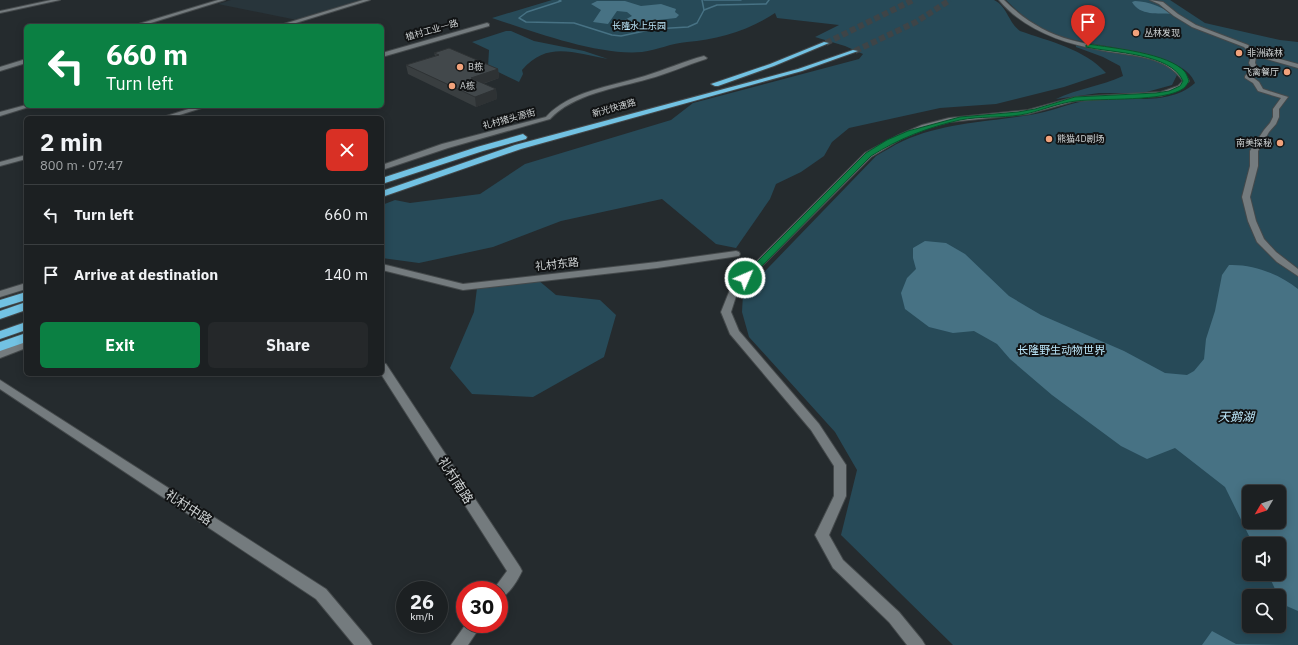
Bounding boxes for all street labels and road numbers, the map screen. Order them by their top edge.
street label: 植村工业一路 [404,17,459,42]
street label: 新光快速路 [591,96,637,119]
street label: 礼村猪头源街 [481,106,536,131]
street label: 礼村东路 [534,255,580,273]
street label: 礼村南路 [434,454,477,507]
street label: 礼村中路 [162,486,215,529]

